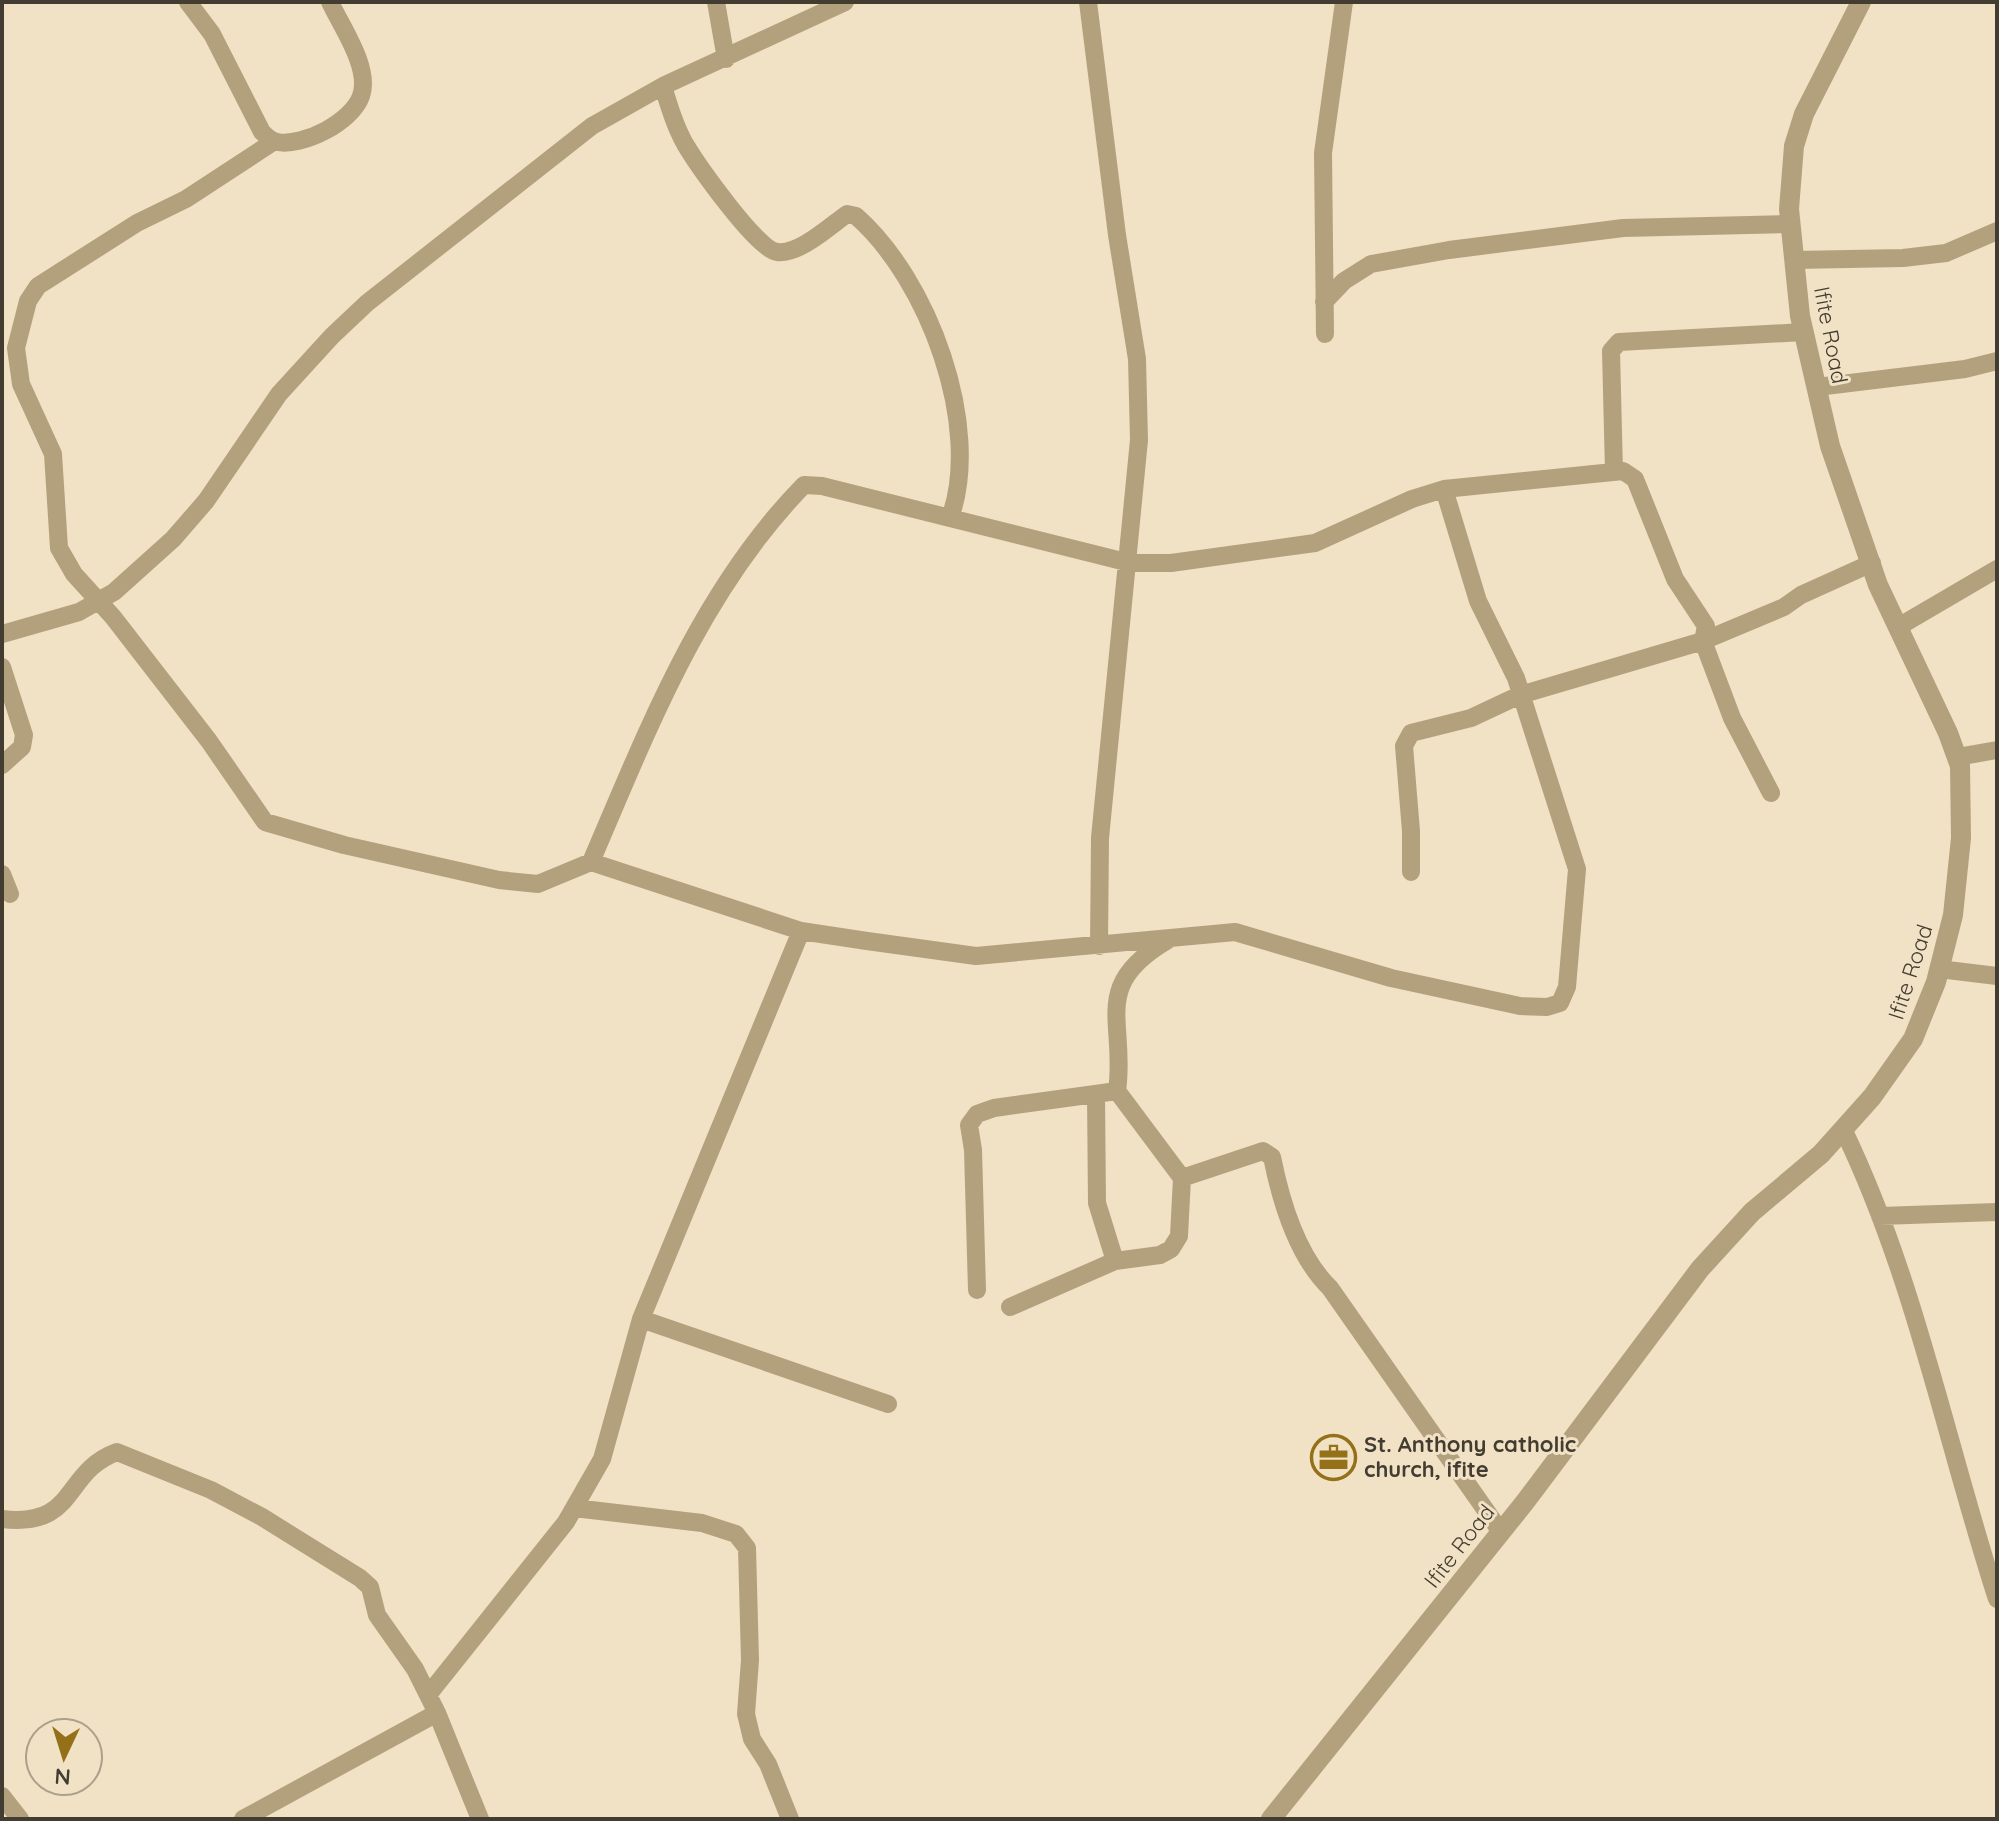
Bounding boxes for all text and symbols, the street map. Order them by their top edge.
street label: Ifite Road [1808,284,1854,386]
street label: Ifite Road [1881,921,1939,1023]
place label: St. Anthony catholic church, ifite [1364,1430,1576,1483]
office icon: St. Anthony catholic church, ifite [1309,1433,1357,1481]
street label: Ifite Road [1418,1499,1500,1593]
north arrow [24,1717,104,1797]
text: N [54,1762,72,1791]

